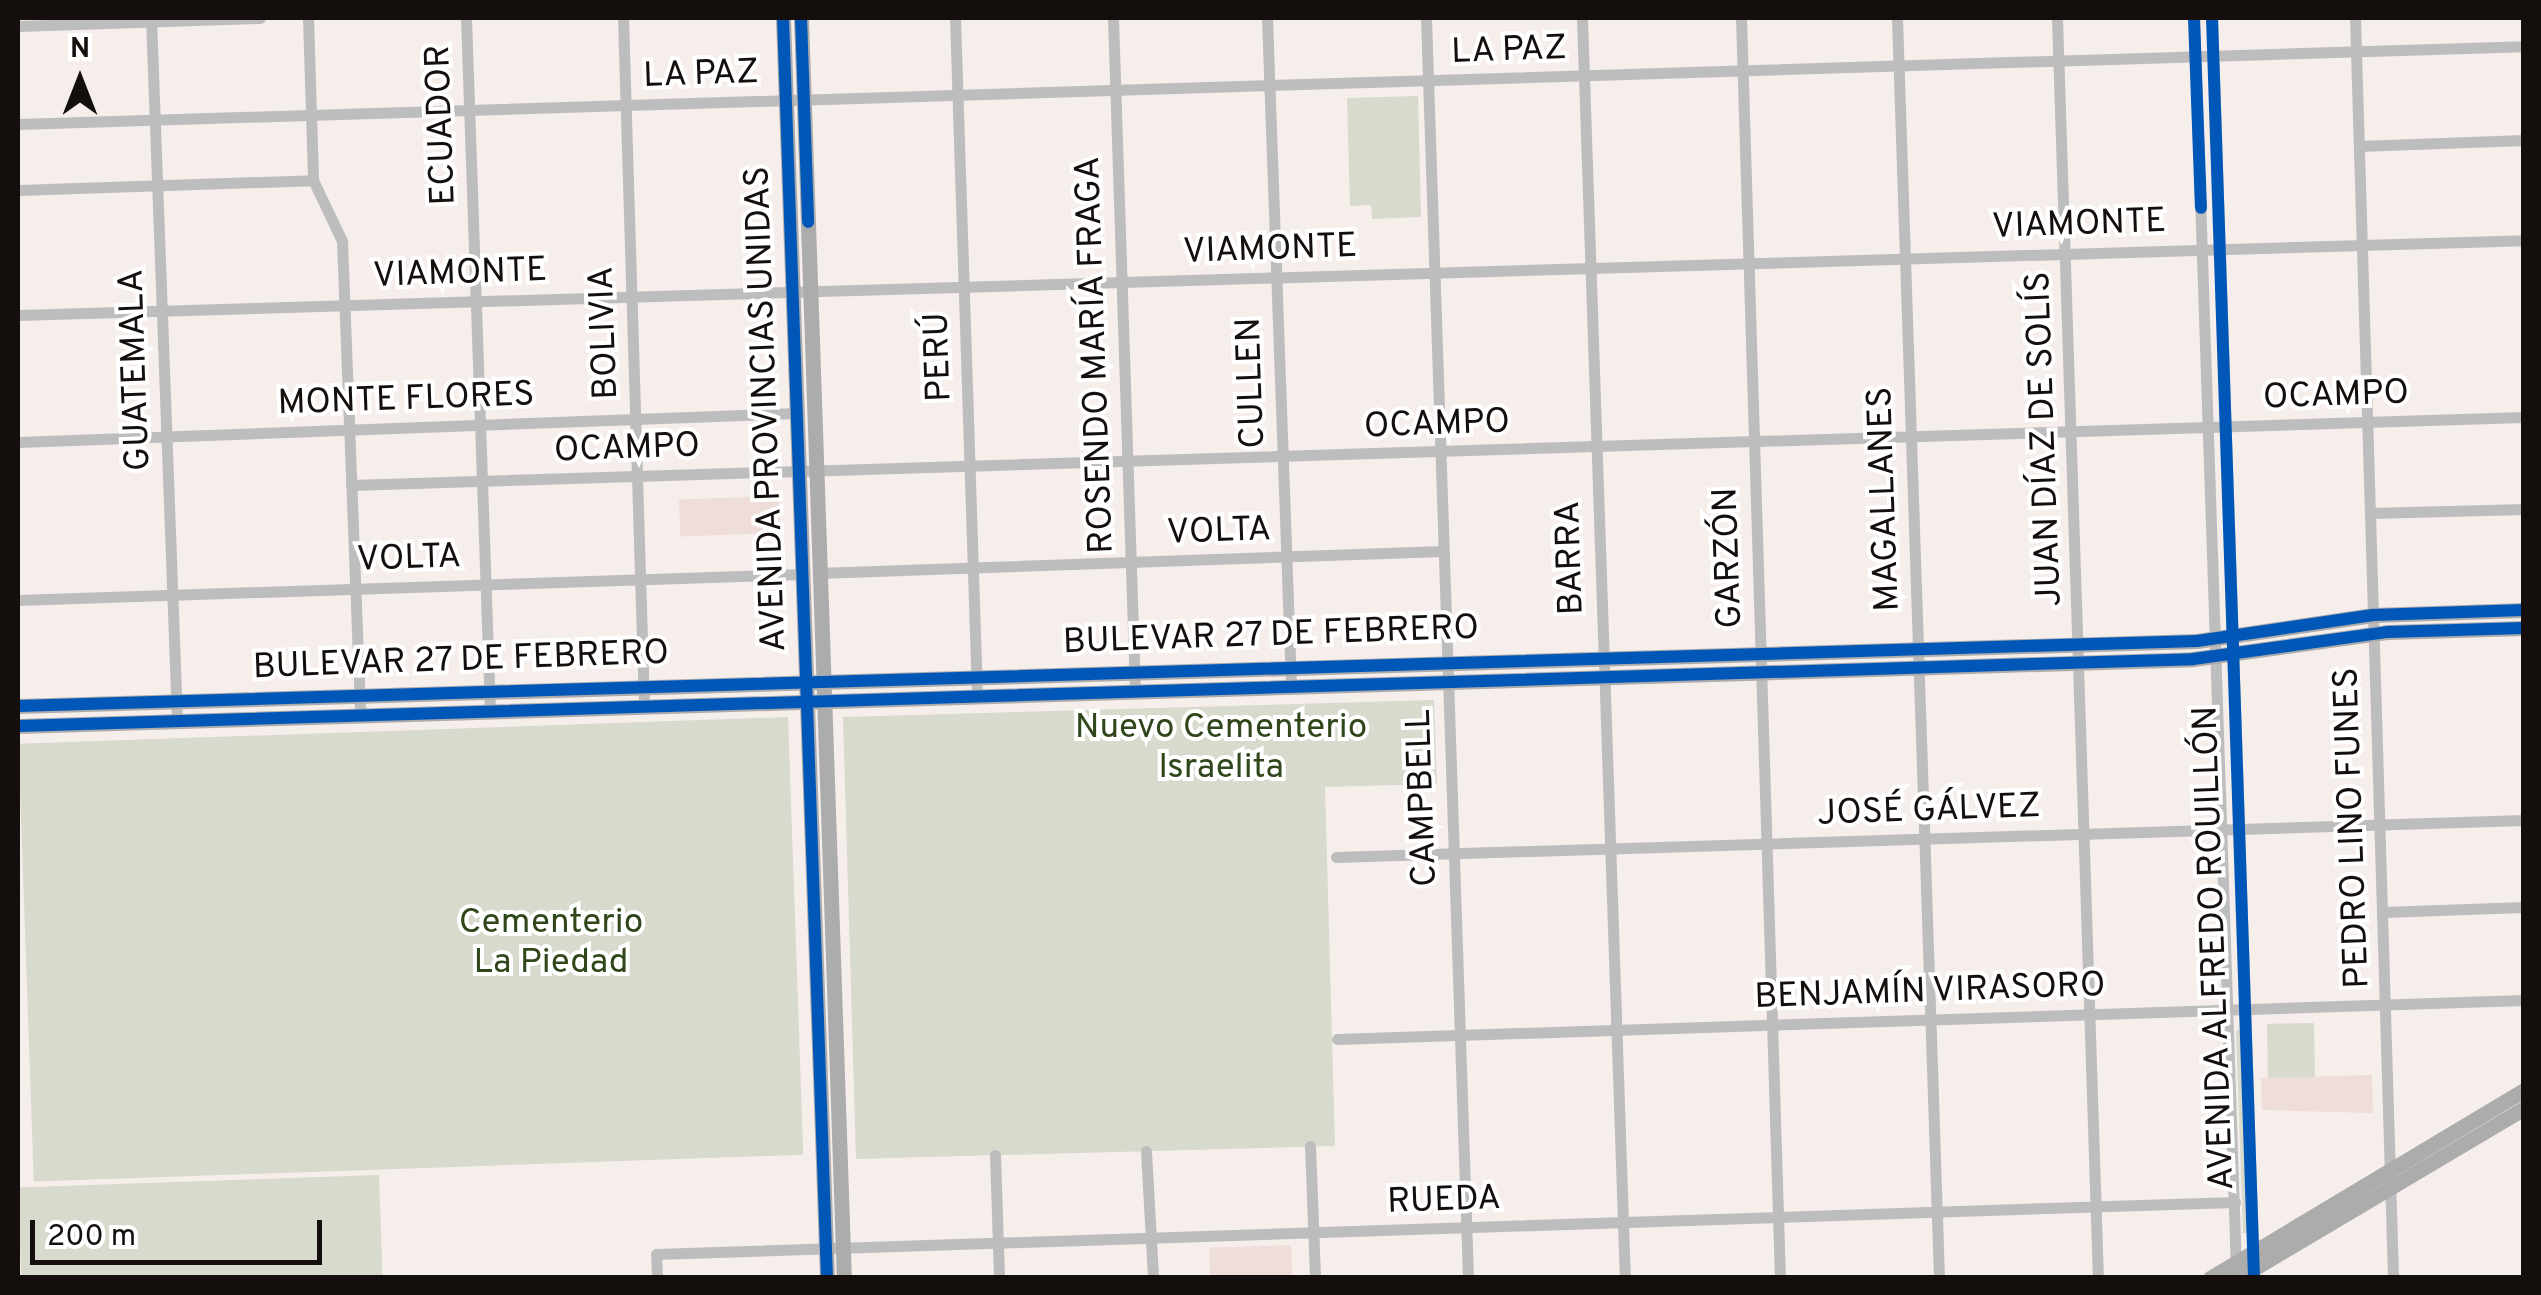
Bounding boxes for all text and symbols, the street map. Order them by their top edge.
street label: LA PAZ [1450,28,1568,74]
north arrow [30,30,130,130]
text: N [70,32,90,68]
street label: ECUADOR [418,44,466,206]
street label: LA PAZ [642,52,760,98]
street label: ROSENDO MARÍA FRAGA [1068,155,1124,555]
street label: AVENIDA PROVINCIAS UNIDAS [738,165,796,653]
street label: VIAMONTE [1991,201,2167,249]
street label: VIAMONTE [1182,226,1358,274]
street label: VIAMONTE [372,250,548,298]
street label: BOLIVIA [582,266,628,400]
street label: GUATEMALA [111,268,161,472]
street label: JUAN DÍAZ DE SOLÍS [2018,271,2072,607]
street label: PERÚ [916,311,962,403]
street label: CULLEN [1229,317,1275,449]
street label: OCAMPO [2262,372,2410,420]
street label: MONTE FLORES [277,375,535,425]
street label: MAGALLANES [1860,386,1910,612]
street label: OCAMPO [1363,401,1511,449]
street label: OCAMPO [553,425,701,473]
street label: GARZÓN [1706,487,1752,629]
street label: BARRA [1548,500,1594,616]
street label: VOLTA [1166,509,1272,555]
street label: VOLTA [356,536,462,582]
street label: BULEVAR 27 DE FEBRERO [1062,608,1480,664]
street label: BULEVAR 27 DE FEBRERO [252,633,670,689]
street label: PEDRO LINO FUNES [2326,667,2380,989]
street label: AVENIDA ALFREDO ROUILLÓN [2186,704,2244,1192]
park label: Nuevo Cementerio Israelita [1075,707,1367,789]
street label: CAMPBELL [1399,708,1447,888]
street label: JOSÉ GÁLVEZ [1817,786,2041,836]
park label: Cementerio La Piedad [459,902,643,984]
street label: BENJAMÍN VIRASORO [1753,965,2107,1019]
street label: RUEDA [1386,1178,1502,1224]
scale bar [35,1200,328,1262]
text: 200 m [47,1219,136,1256]

